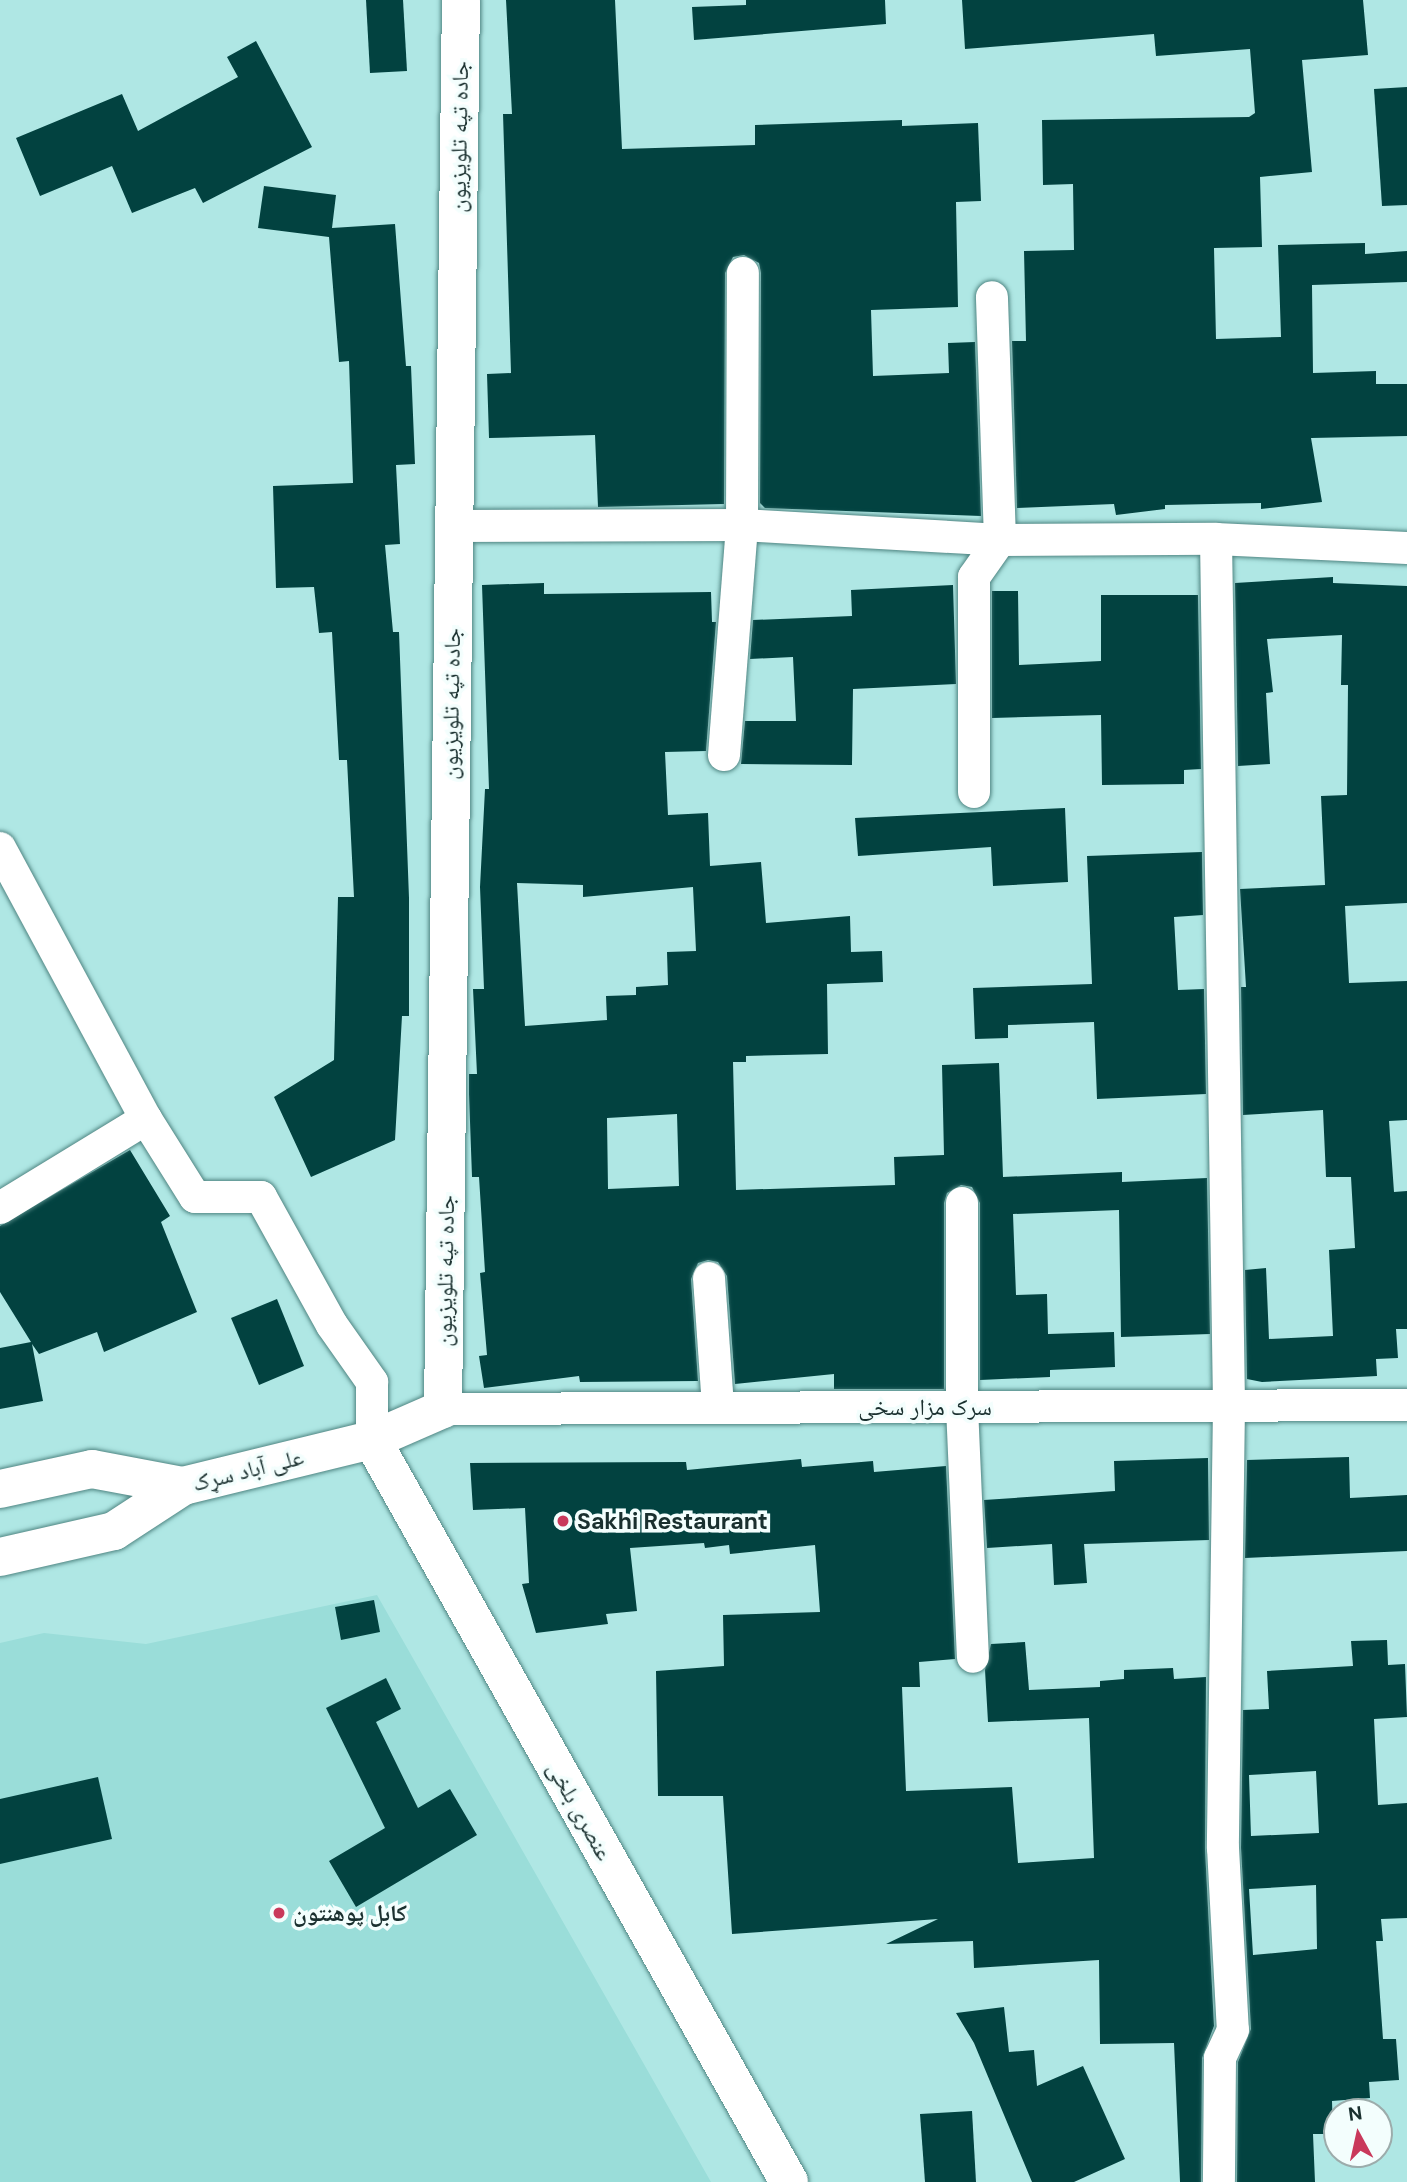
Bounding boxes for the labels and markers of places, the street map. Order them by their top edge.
place label: Sakhi Restaurant [577,1507,768,1535]
marker: Sakhi Restaurant [555,1513,571,1529]
place label: کابل پوهنتون [293,1899,407,1927]
marker: کابل پوهنتون [271,1905,287,1921]

